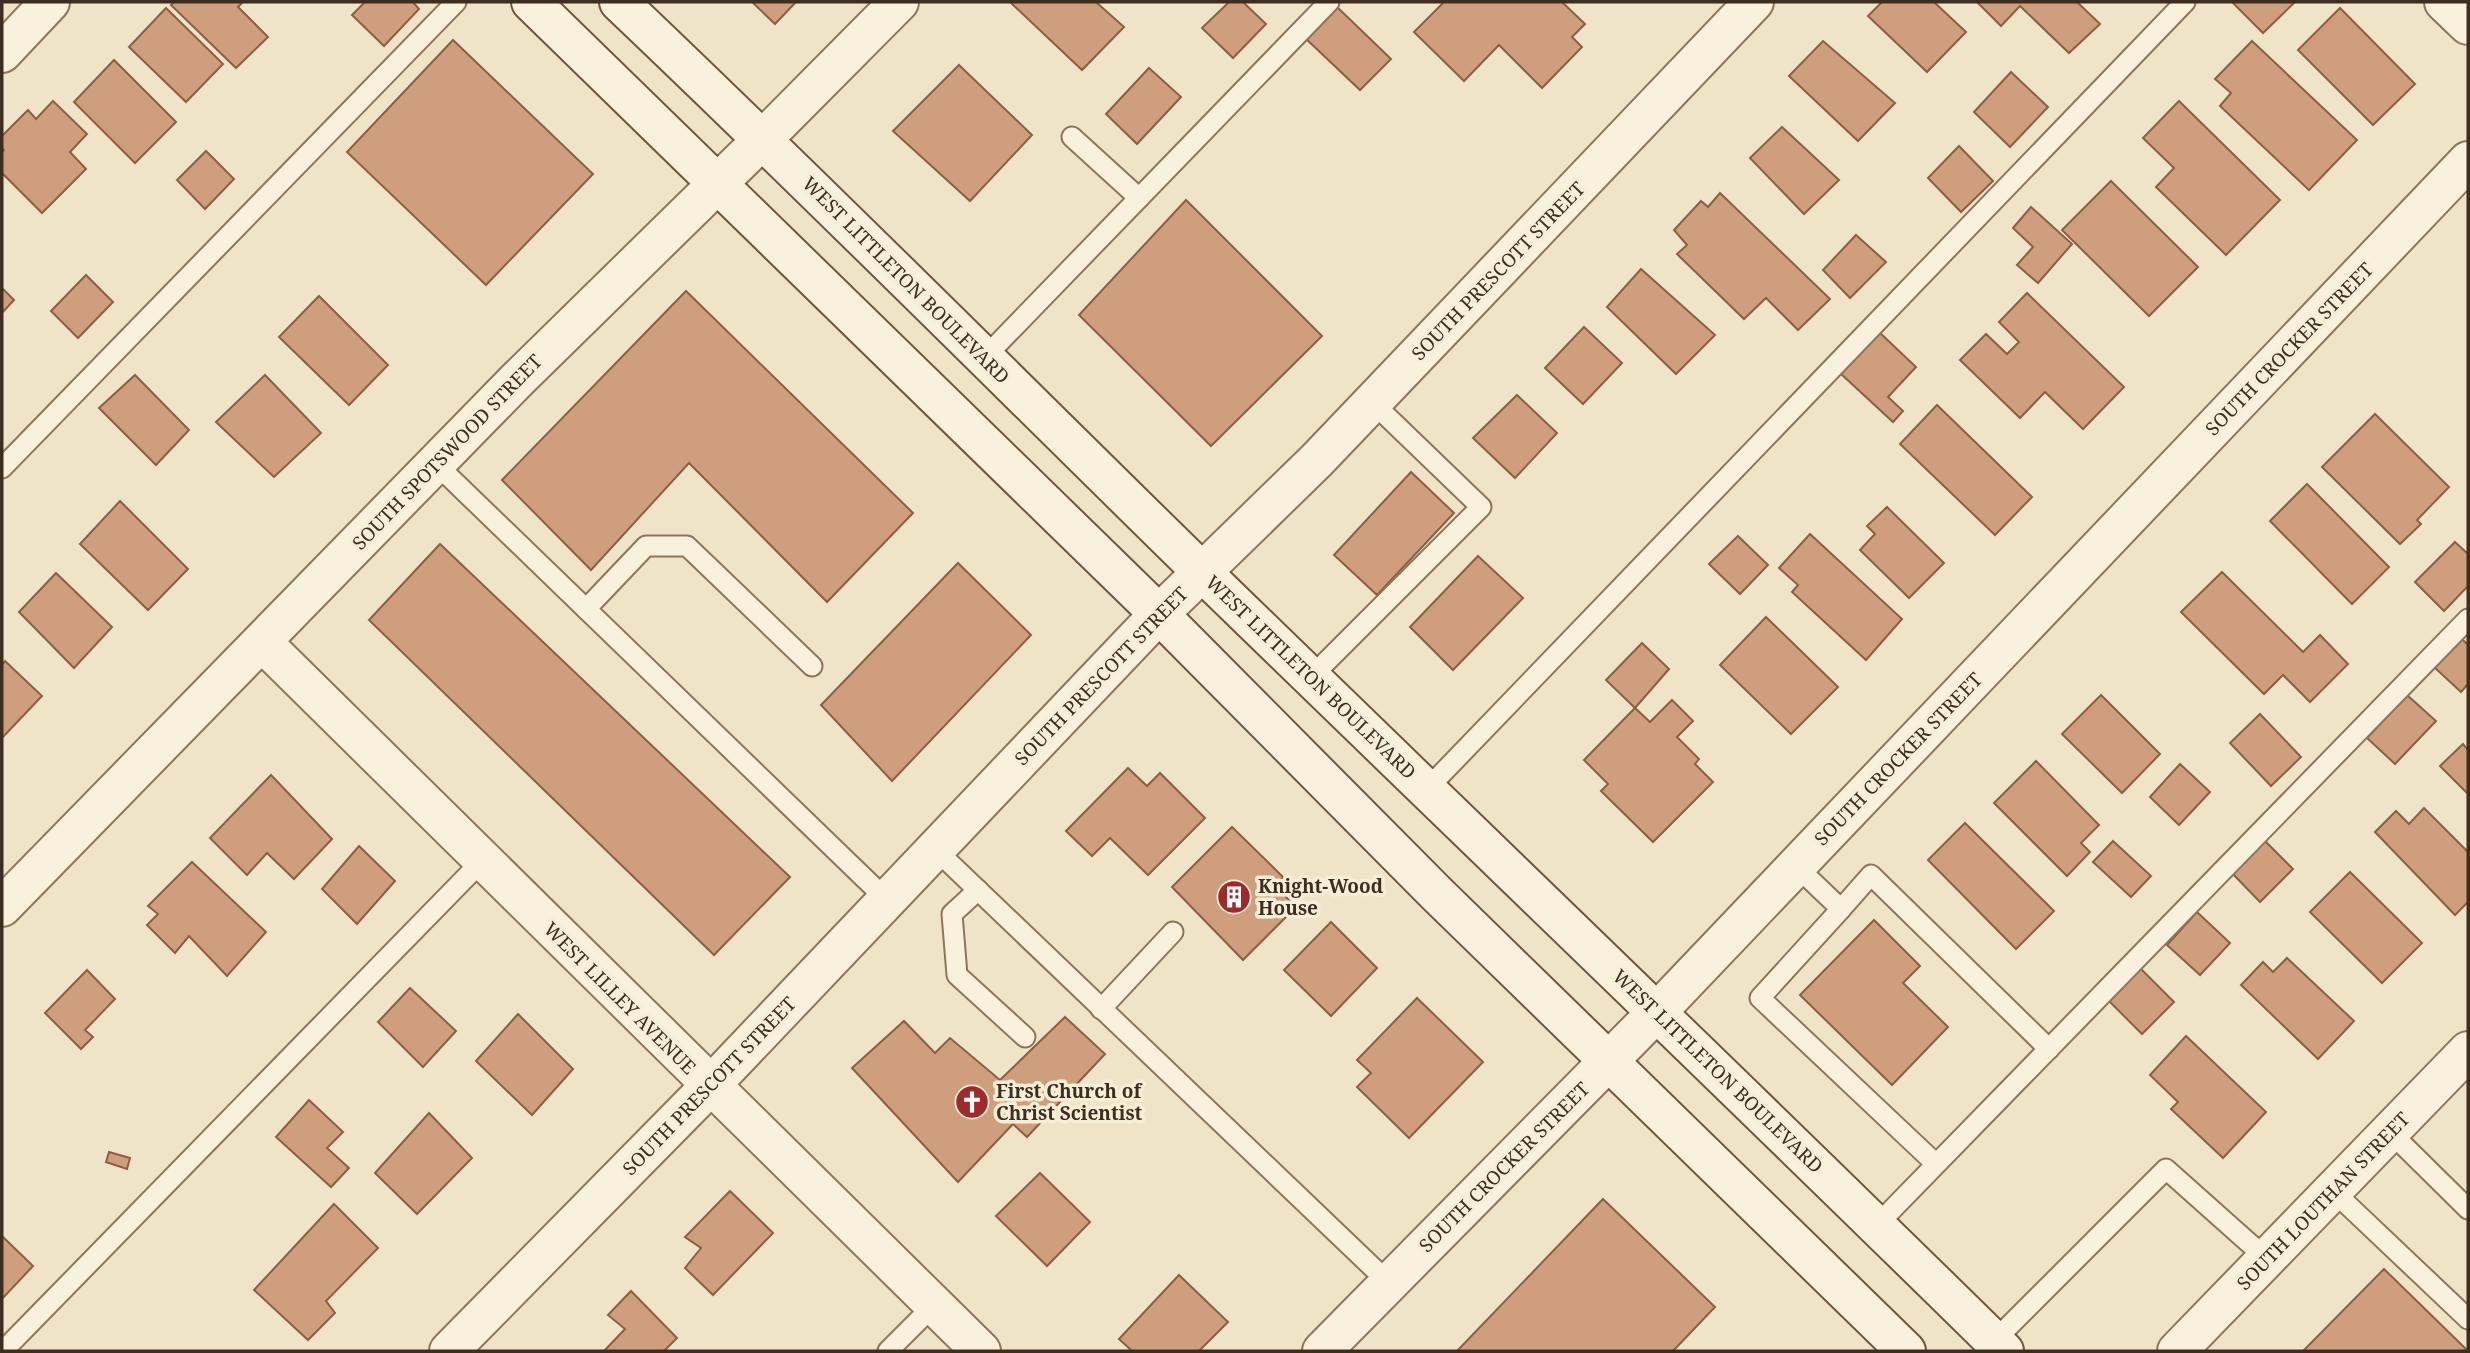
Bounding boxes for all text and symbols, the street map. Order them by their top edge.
street label: WEST LITTLETON BOULEVARD [797,171,1015,389]
street label: SOUTH PRESCOTT STREET [1406,176,1591,366]
street label: SOUTH CROCKER STREET [2199,257,2379,441]
street label: SOUTH SPOTSWOOD STREET [346,348,548,556]
street label: WEST LITTLETON BOULEVARD [1200,569,1422,785]
street label: SOUTH PRESCOTT STREET [1009,581,1194,771]
street label: SOUTH CROCKER STREET [1808,667,1988,851]
place label: Knight-Wood House [1258,873,1384,921]
building icon: Knight-Wood House [1215,878,1253,916]
street label: WEST LILLEY AVENUE [538,916,702,1080]
street label: WEST LITTLETON BOULEVARD [1607,963,1829,1179]
street label: SOUTH PRESCOTT STREET [617,991,802,1181]
street label: SOUTH CROCKER STREET [1413,1076,1595,1258]
place label: First Church of Christ Scientist [996,1078,1143,1126]
church icon: First Church of Christ Scientist [953,1083,991,1121]
street label: SOUTH LOUTHAN STREET [2231,1106,2415,1296]

